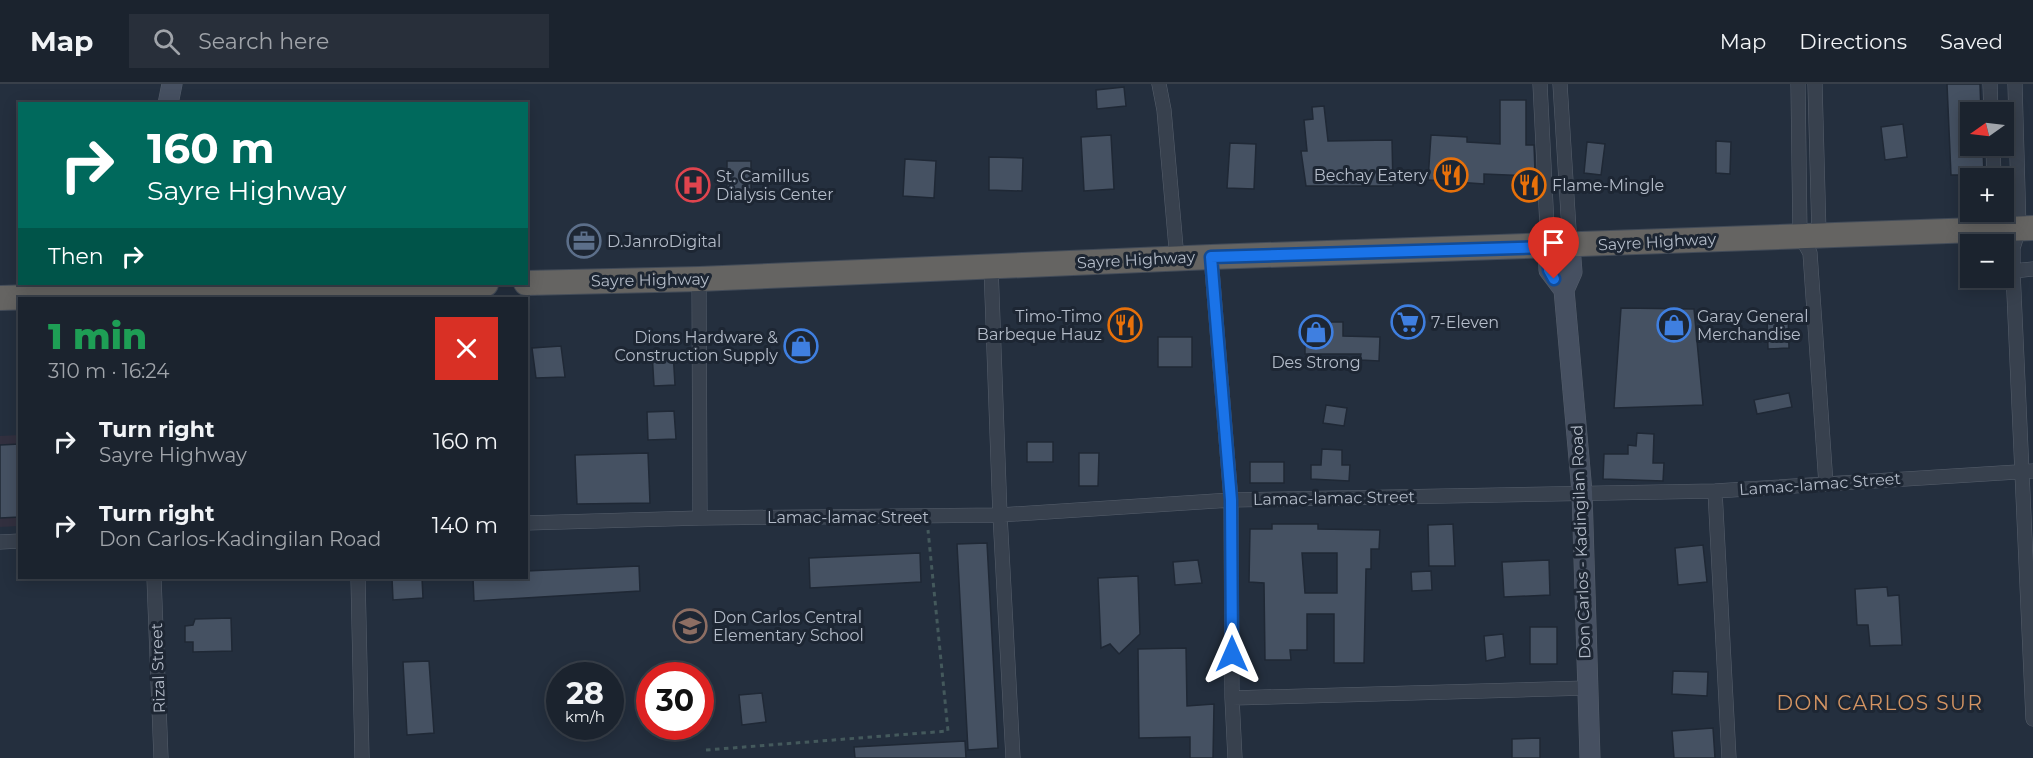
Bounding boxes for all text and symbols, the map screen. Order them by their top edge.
search box [129,14,549,68]
text: Map [30,24,93,58]
icon: search [150,25,183,58]
text: Search here [198,28,329,55]
text: Map [1720,29,1766,54]
text: Directions [1799,29,1907,54]
text: Saved [1940,29,2003,54]
north arrow [1960,102,2014,156]
map controls [1960,102,2014,288]
text: 160 m [147,122,275,174]
icon: right [48,126,126,204]
restaurant icon: Bechay Eatery [1433,157,1469,193]
place label: Bechay Eatery [1314,166,1428,185]
hospital icon: St. Camillus Dialysis Center [675,167,711,203]
place label: St. Camillus Dialysis Center [716,167,834,204]
restaurant icon: Flame-Mingle [1511,167,1547,203]
button: + [1960,168,2014,222]
text: Sayre Highway [147,174,346,207]
place label: Flame-Mingle [1552,176,1664,195]
pin [1528,217,1579,279]
office icon: D.JanroDigital [566,223,602,259]
icon: arrive [1537,226,1570,259]
street label: Sayre Highway [1597,229,1717,255]
place label: D.JanroDigital [607,232,721,251]
button: − [1960,234,2014,288]
icon: right [116,240,149,273]
text: Then [48,243,104,270]
street label: Sayre Highway [1076,247,1196,273]
street label: Sayre Highway [591,269,710,291]
supermarket icon: 7-Eleven [1390,304,1426,340]
place label: Timo-Timo Barbeque Hauz [977,307,1102,344]
restaurant icon: Timo-Timo Barbeque Hauz [1107,307,1143,343]
shop icon: Garay General Merchandise [1656,307,1692,343]
place label: Garay General Merchandise [1697,307,1809,344]
place label: 7-Eleven [1431,313,1499,332]
text: 1 min [48,314,147,358]
shop icon: Des Strong [1298,314,1334,350]
button: close [435,317,498,380]
place label: Dions Hardware & Construction Supply [615,328,778,365]
shop icon: Dions Hardware & Construction Supply [783,328,819,364]
place label: Des Strong [1271,353,1361,372]
text: 310 m · 16:24 [48,359,170,383]
text: Turn right [99,416,214,443]
icon: right [48,425,81,458]
street label: Don Carlos - Kadingilan Road [1567,425,1595,659]
text: 160 m [433,428,498,455]
text: Sayre Highway [99,443,247,467]
street label: Lamac-lamac Street [1739,469,1902,499]
street label: Lamac-lamac Street [1253,487,1416,509]
text: Turn right [99,500,214,527]
street label: Lamac-lamac Street [767,508,930,527]
icon: right [48,509,81,542]
text: 140 m [432,512,498,539]
text: Don Carlos-Kadingilan Road [99,527,381,551]
school or university icon: Don Carlos Central Elementary School [672,608,708,644]
place label: Don Carlos Central Elementary School [713,608,864,645]
street label: Rizal Street [147,622,169,713]
position arrow [1200,622,1264,686]
speed limit sign: 30 [636,662,714,740]
text: 28 [566,675,604,712]
district label: DON CARLOS SUR [1777,691,1983,715]
text: km/h [565,707,605,726]

